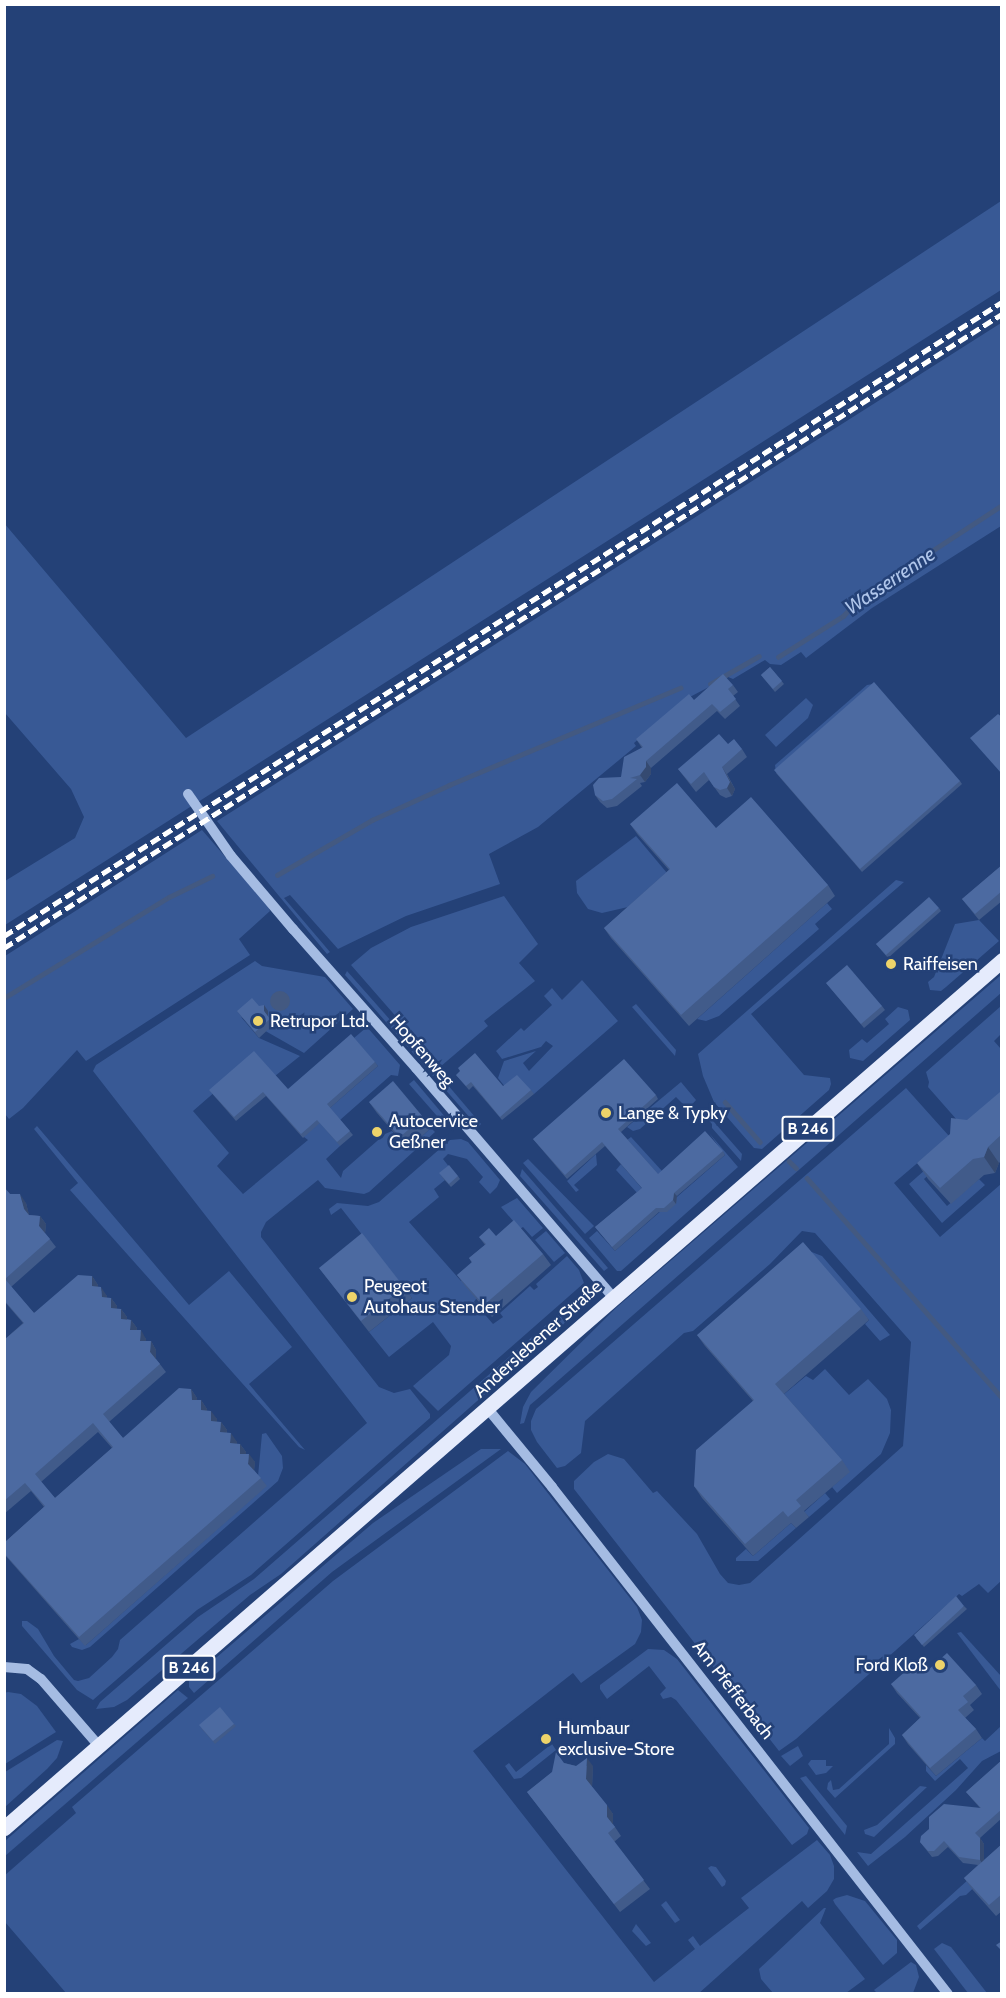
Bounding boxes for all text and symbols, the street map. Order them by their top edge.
water label: Wasserrenne [840,542,940,620]
place label: Raiffeisen [903,953,978,975]
marker: Raiffeisen [884,957,898,971]
place label: Retrupor Ltd. [270,1010,369,1032]
street label: Hopfenweg [385,1011,459,1091]
marker: Retrupor Ltd. [251,1014,265,1028]
place label: Lange & Typky [618,1102,727,1124]
marker: Lange & Typky [599,1106,613,1120]
place label: Autocervice Geßner [389,1111,478,1154]
road number: B 246 [781,1116,835,1142]
marker: Autocervice Geßner [370,1125,384,1139]
place label: Peugeot Autohaus Stender [364,1276,500,1318]
street label: Anderslebener Straße [469,1276,607,1402]
marker: Peugeot Autohaus Stender [345,1290,359,1304]
street label: Am Pfefferbach [688,1636,778,1744]
place label: Ford Kloß [855,1654,928,1676]
road number: B 246 [162,1655,216,1681]
marker: Ford Kloß [933,1658,947,1672]
place label: Humbaur exclusive-Store [558,1718,675,1760]
marker: Humbaur exclusive-Store [539,1732,553,1746]

